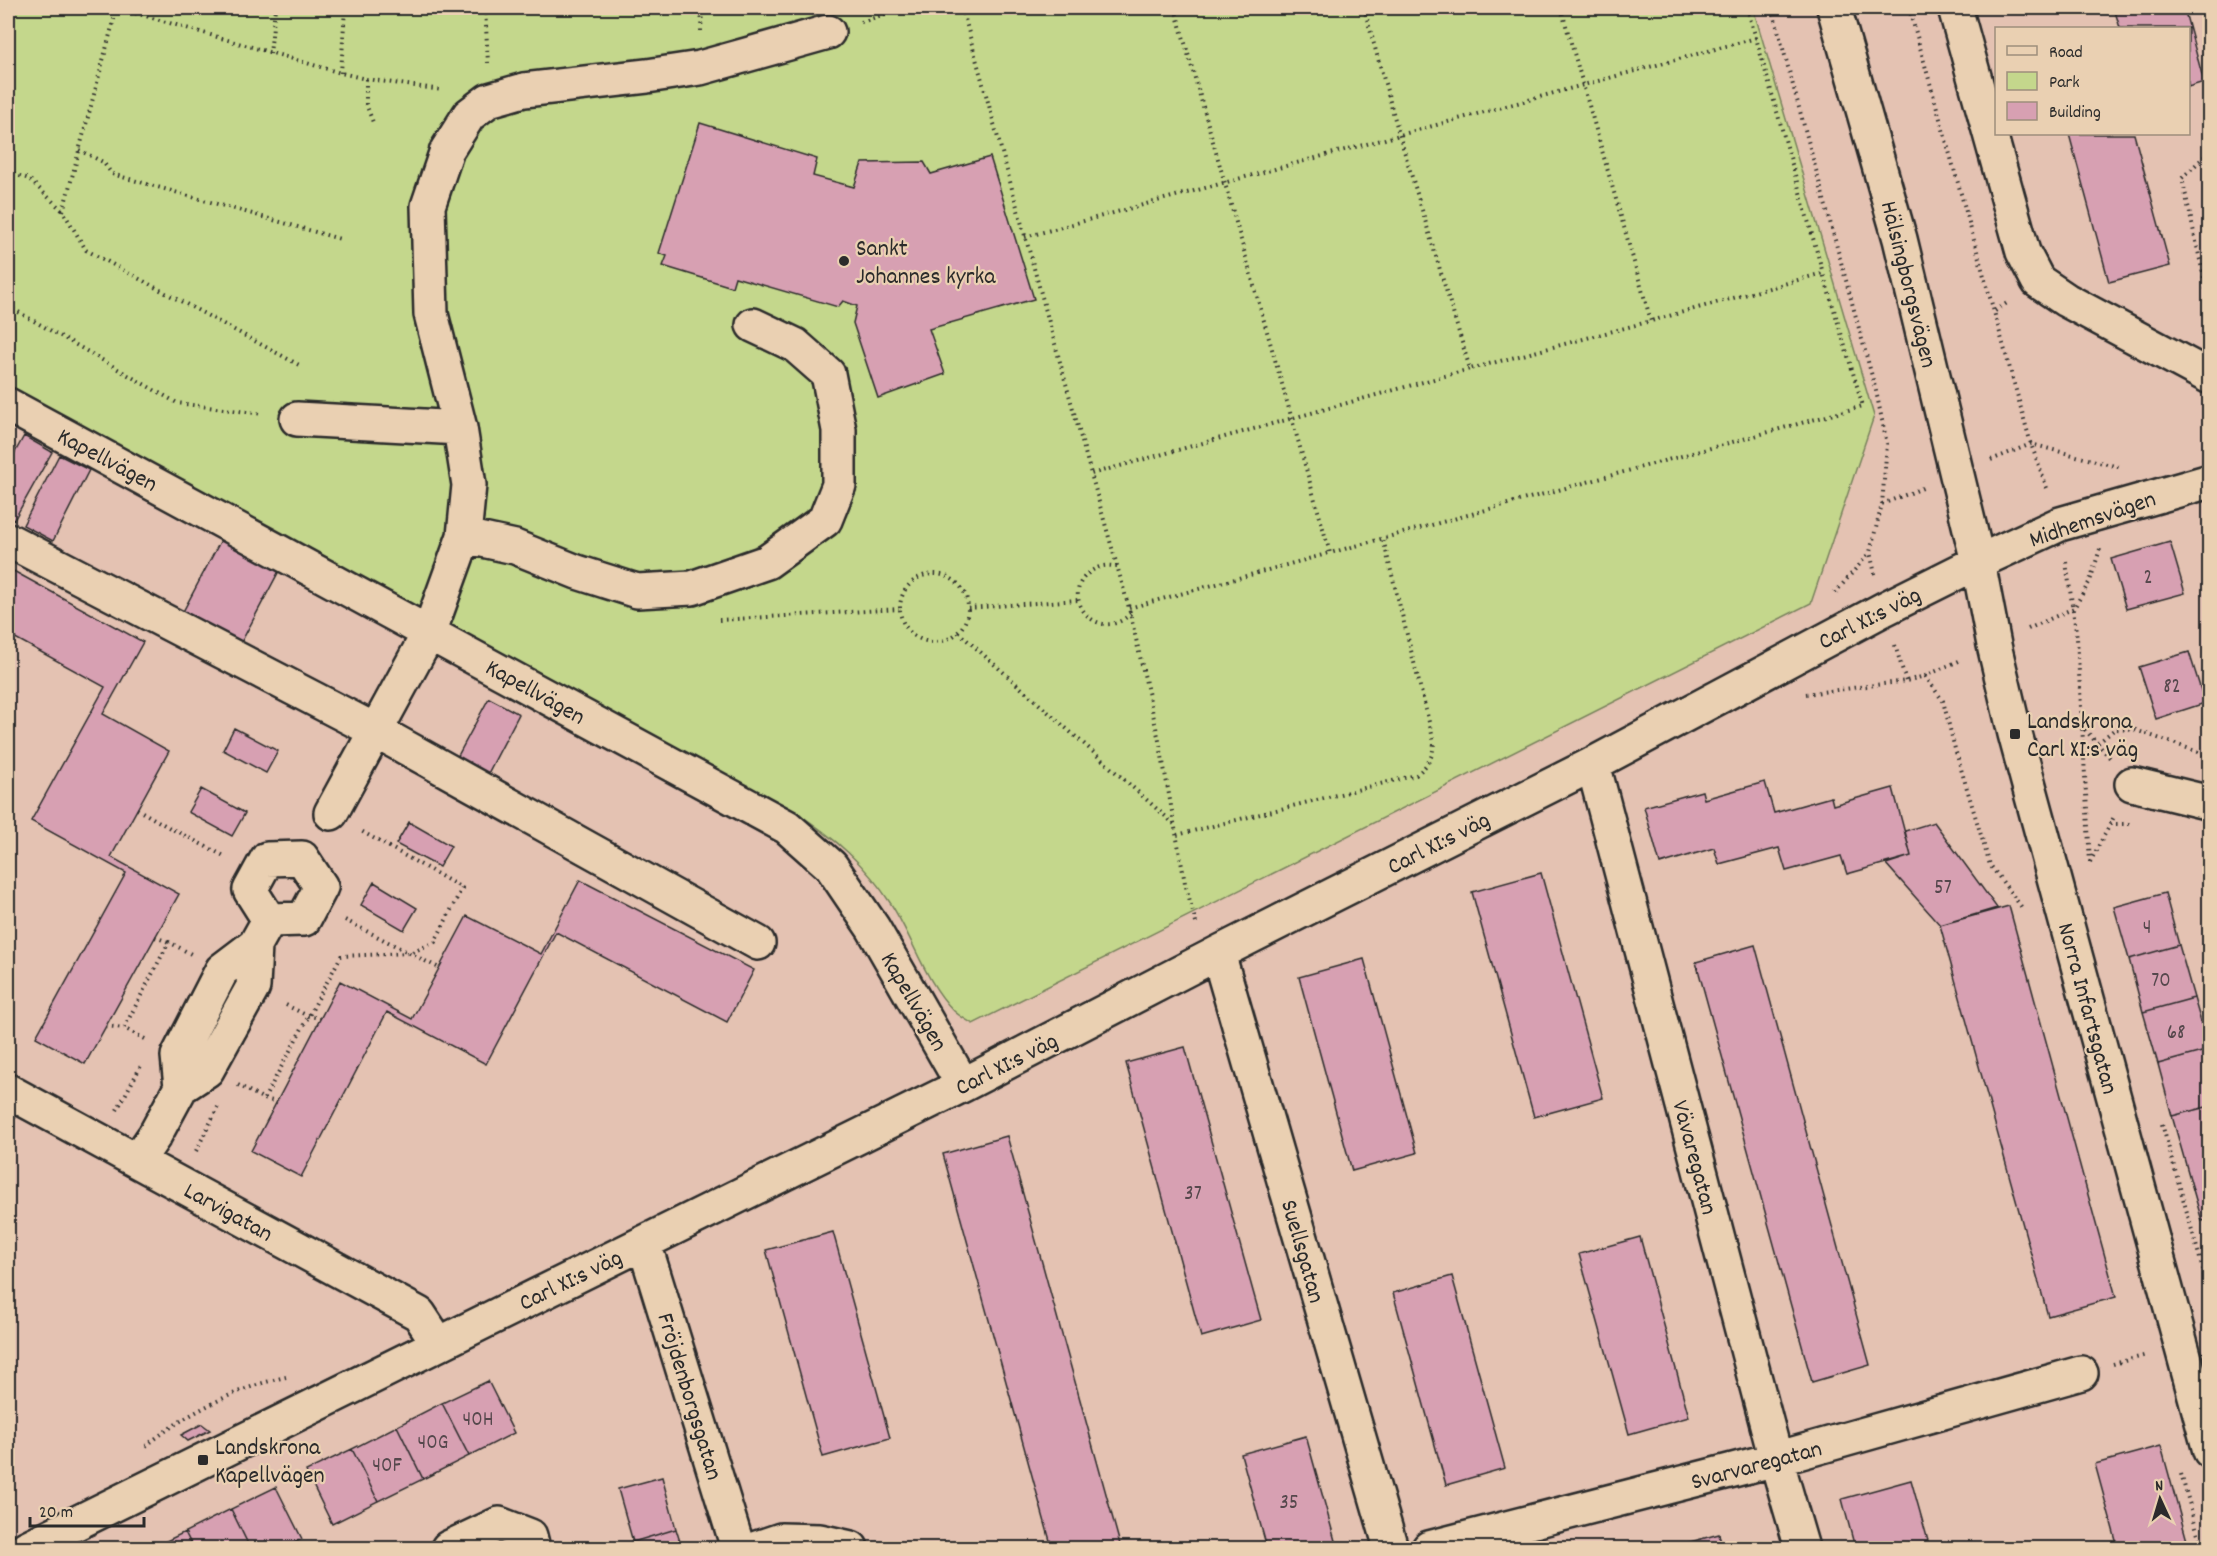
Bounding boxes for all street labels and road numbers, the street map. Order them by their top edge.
street label: Hälsingborgsvägen [1870,198,1944,372]
street label: Kapellvägen [50,421,163,502]
street label: Midhemsvägen [2025,483,2161,558]
street label: Carl XI:s väg [1813,579,1928,660]
street label: Kapellvägen [478,652,591,735]
street label: Carl XI:s väg [1382,804,1497,885]
street label: Norra Infartsgatan [2047,919,2125,1098]
street label: Kapellvägen [870,947,955,1058]
street label: Carl XI:s väg [950,1025,1065,1106]
street label: Vävaregatan [1662,1097,1725,1219]
street label: Larvigatan [177,1175,278,1252]
street label: Suellsgatan [1270,1196,1332,1307]
street label: Carl XI:s väg [514,1242,629,1321]
street label: Fröjdenborgsgatan [647,1309,730,1485]
street label: Svarvaregatan [1687,1433,1826,1501]

